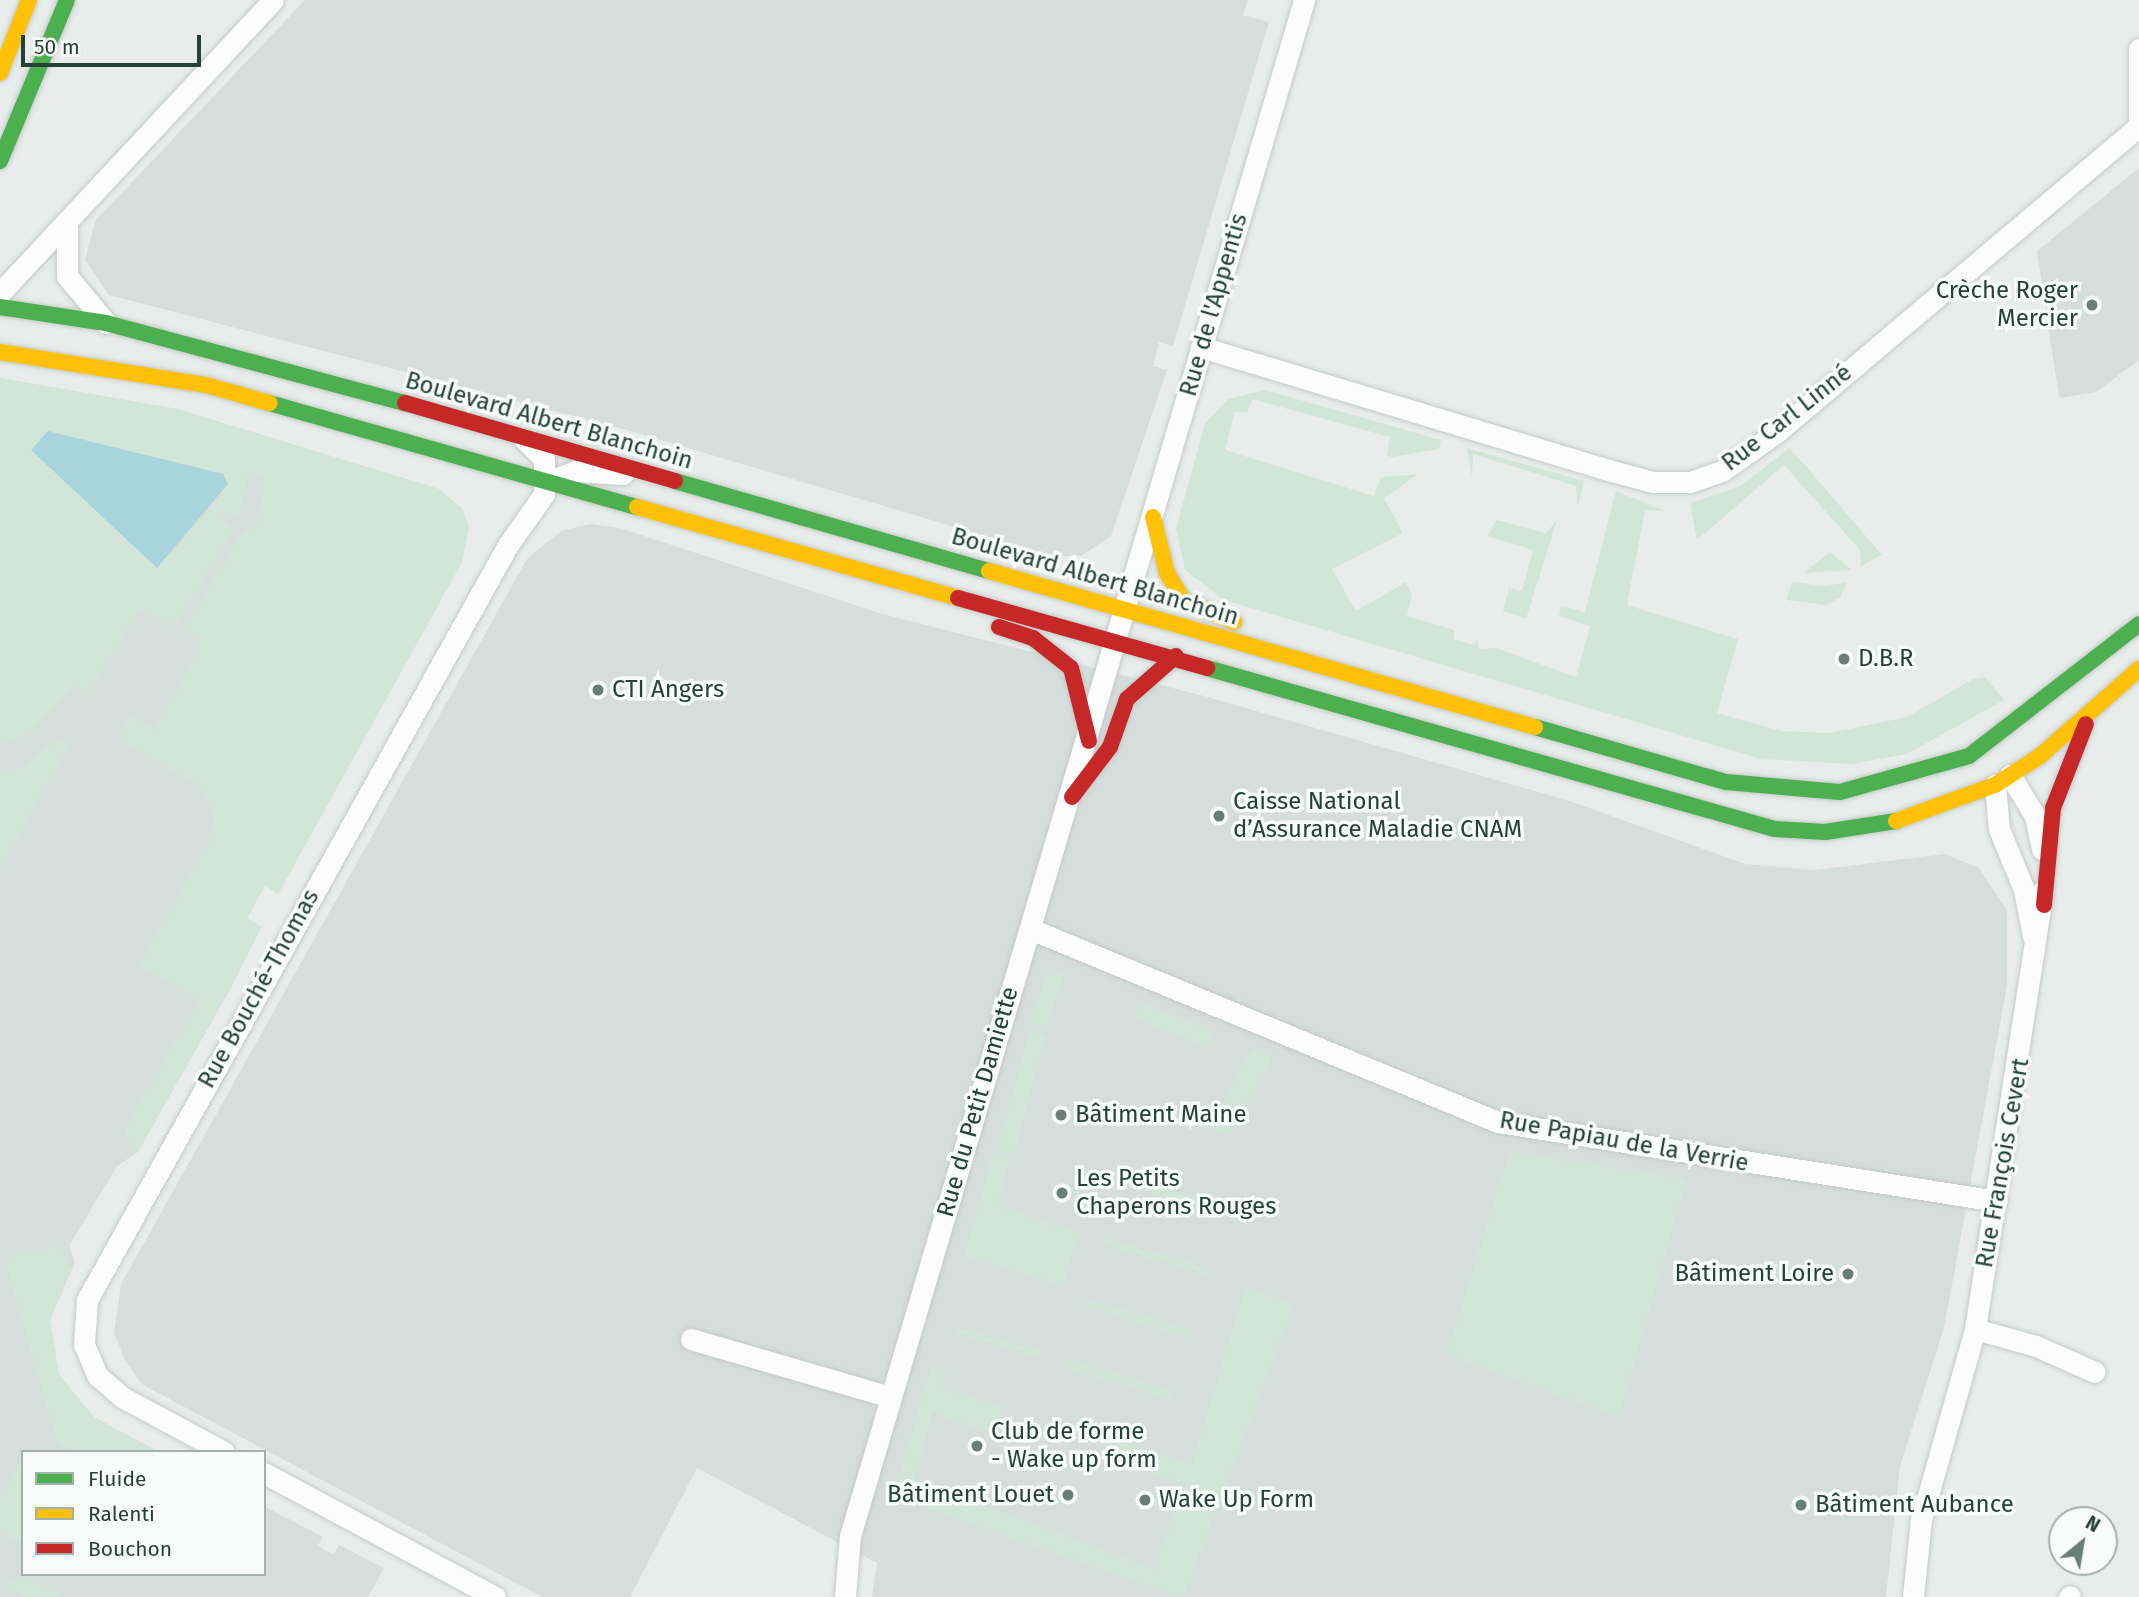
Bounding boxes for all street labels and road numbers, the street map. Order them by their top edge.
street label: Rue de l'Appentis [1174,210,1254,400]
street label: Rue Carl Linné [1716,358,1858,478]
street label: Boulevard Albert Blanchoin [402,366,696,476]
street label: Boulevard Albert Blanchoin [948,522,1242,632]
street label: Rue Bouché-Thomas [192,885,326,1093]
street label: Rue du Petit Damiette [931,984,1025,1220]
street label: Rue François Cevert [1970,1056,2036,1270]
street label: Rue Papiau de la Verrie [1497,1106,1751,1178]

